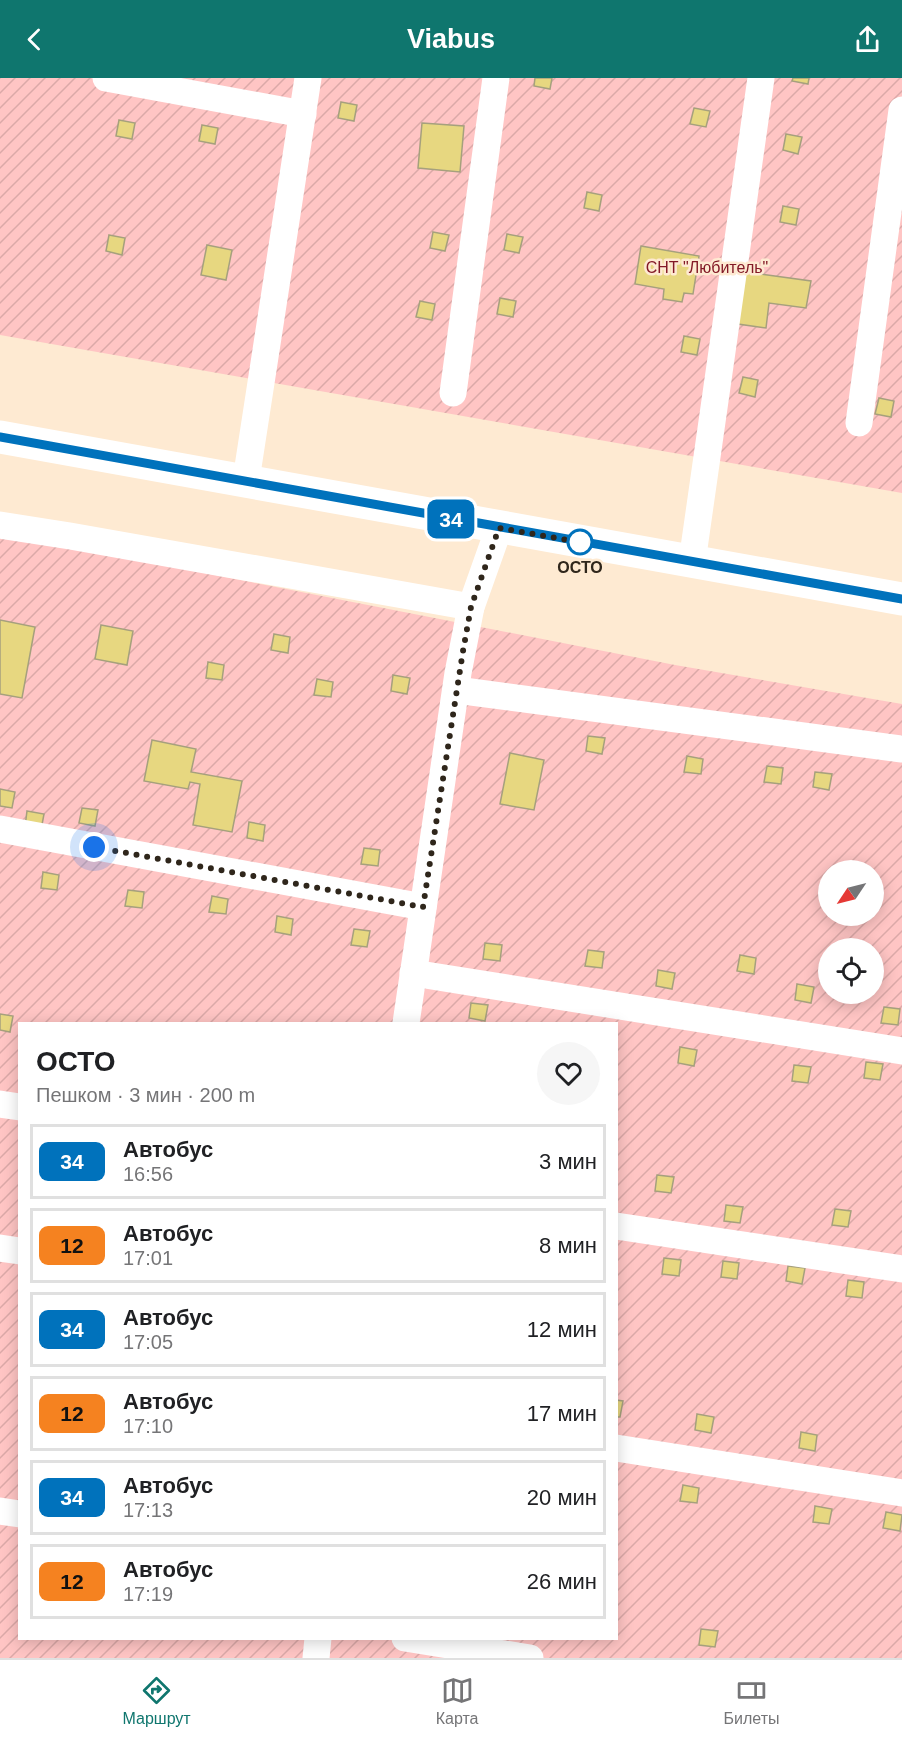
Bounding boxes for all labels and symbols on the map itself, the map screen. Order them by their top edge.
park label: СНТ "Любитель" [646,259,768,276]
line badge: 34 [424,500,478,538]
marker: ОСТО [567,529,593,555]
place label: ОСТО [557,559,603,576]
your location [79,832,109,862]
north arrow [818,860,884,926]

